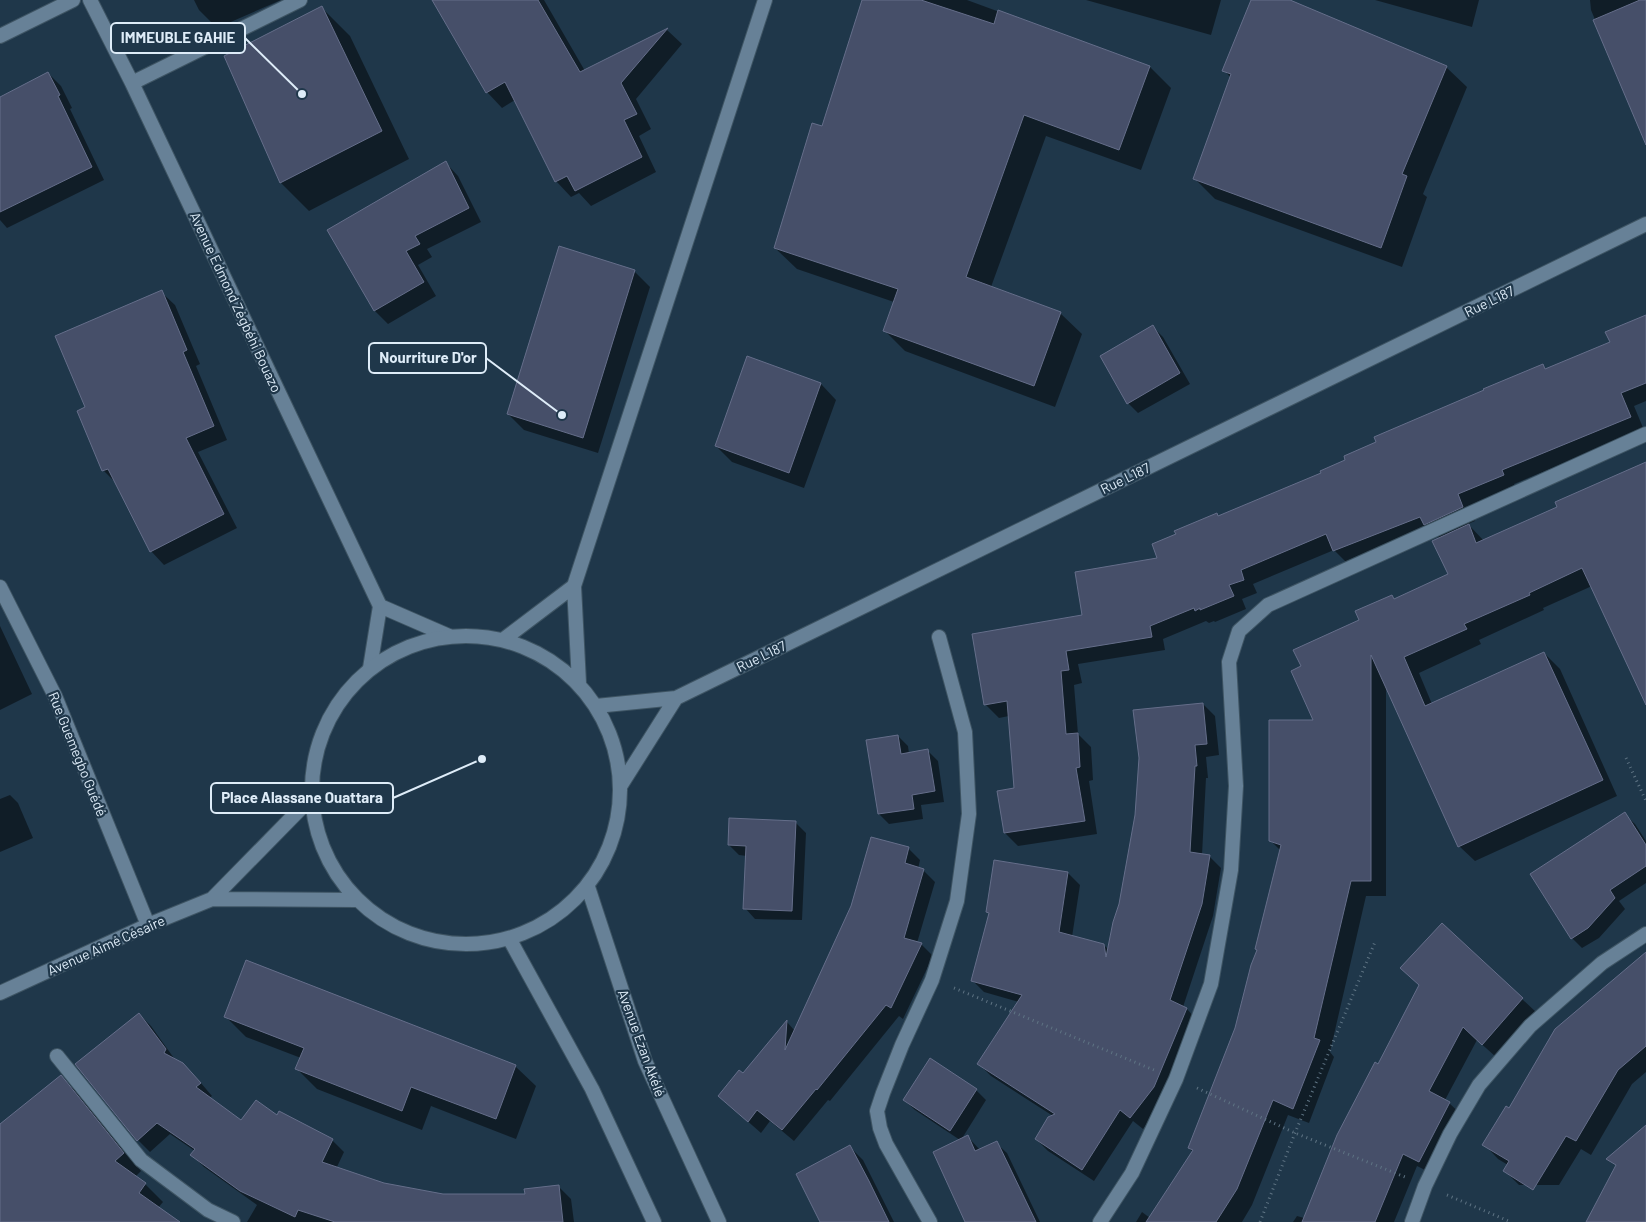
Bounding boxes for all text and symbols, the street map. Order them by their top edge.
callout: IMMEUBLE GAHIE [111,23,245,53]
text: IMMEUBLE GAHIE [121,28,235,46]
street label: Avenue Edmond Zégbéhi Bouazo [187,209,285,395]
street label: Rue L187 [1461,282,1517,320]
callout: Nourriture D'or [369,343,486,373]
text: Nourriture D'or [379,348,477,366]
street label: Rue L187 [1097,459,1153,497]
street label: Rue L187 [733,637,789,675]
street label: Rue Guemegbo Guédé [45,689,111,819]
callout: Place Alassane Ouattara [211,783,393,813]
text: Place Alassane Ouattara [221,788,383,806]
street label: Avenue Aimé Césaire [45,911,167,979]
street label: Avenue Ezan Akélé [615,987,669,1099]

